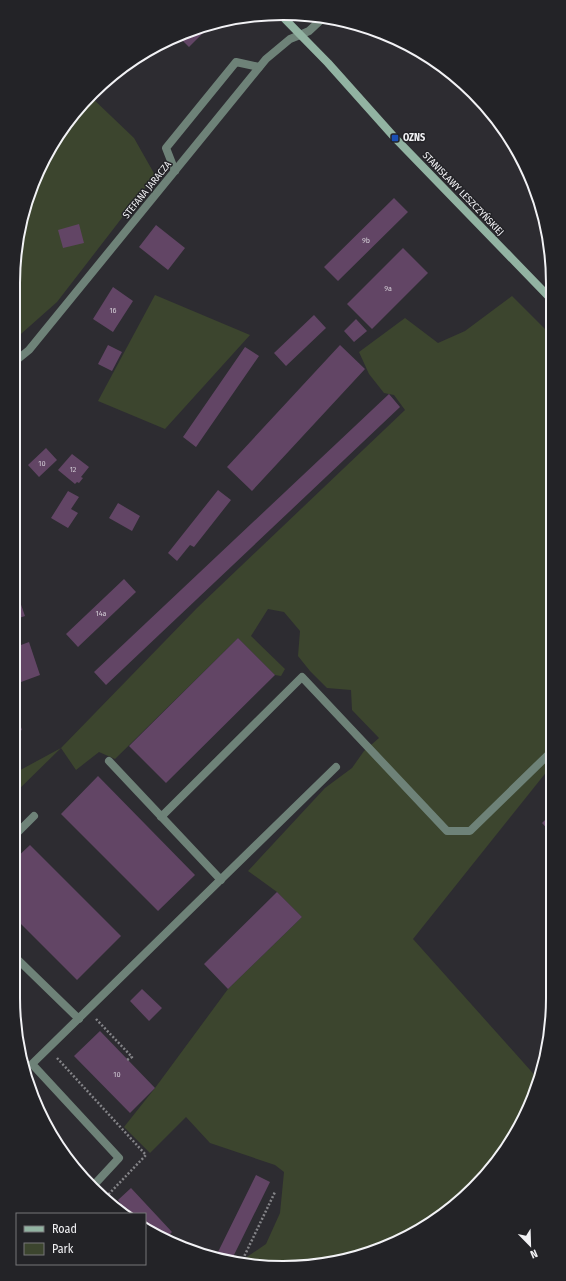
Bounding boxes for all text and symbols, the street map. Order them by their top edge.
place label: OZNS [403,132,425,144]
marker: OZNS [390,133,400,143]
street label: STANISŁAWY LESZCZYŃSKIEJ [420,148,508,238]
street label: STEFANA JARACZA [120,158,174,221]
house number: 9b [362,236,370,245]
house number: 9a [384,284,392,293]
house number: 16 [109,306,117,315]
house number: 10 [38,459,46,468]
house number: 12 [70,465,77,474]
house number: 14a [96,609,107,618]
house number: 10 [113,1070,121,1079]
legend [16,1213,146,1265]
text: Road [52,1222,77,1236]
north arrow [510,1225,550,1265]
text: Park [52,1242,74,1256]
text: N [528,1246,539,1261]

